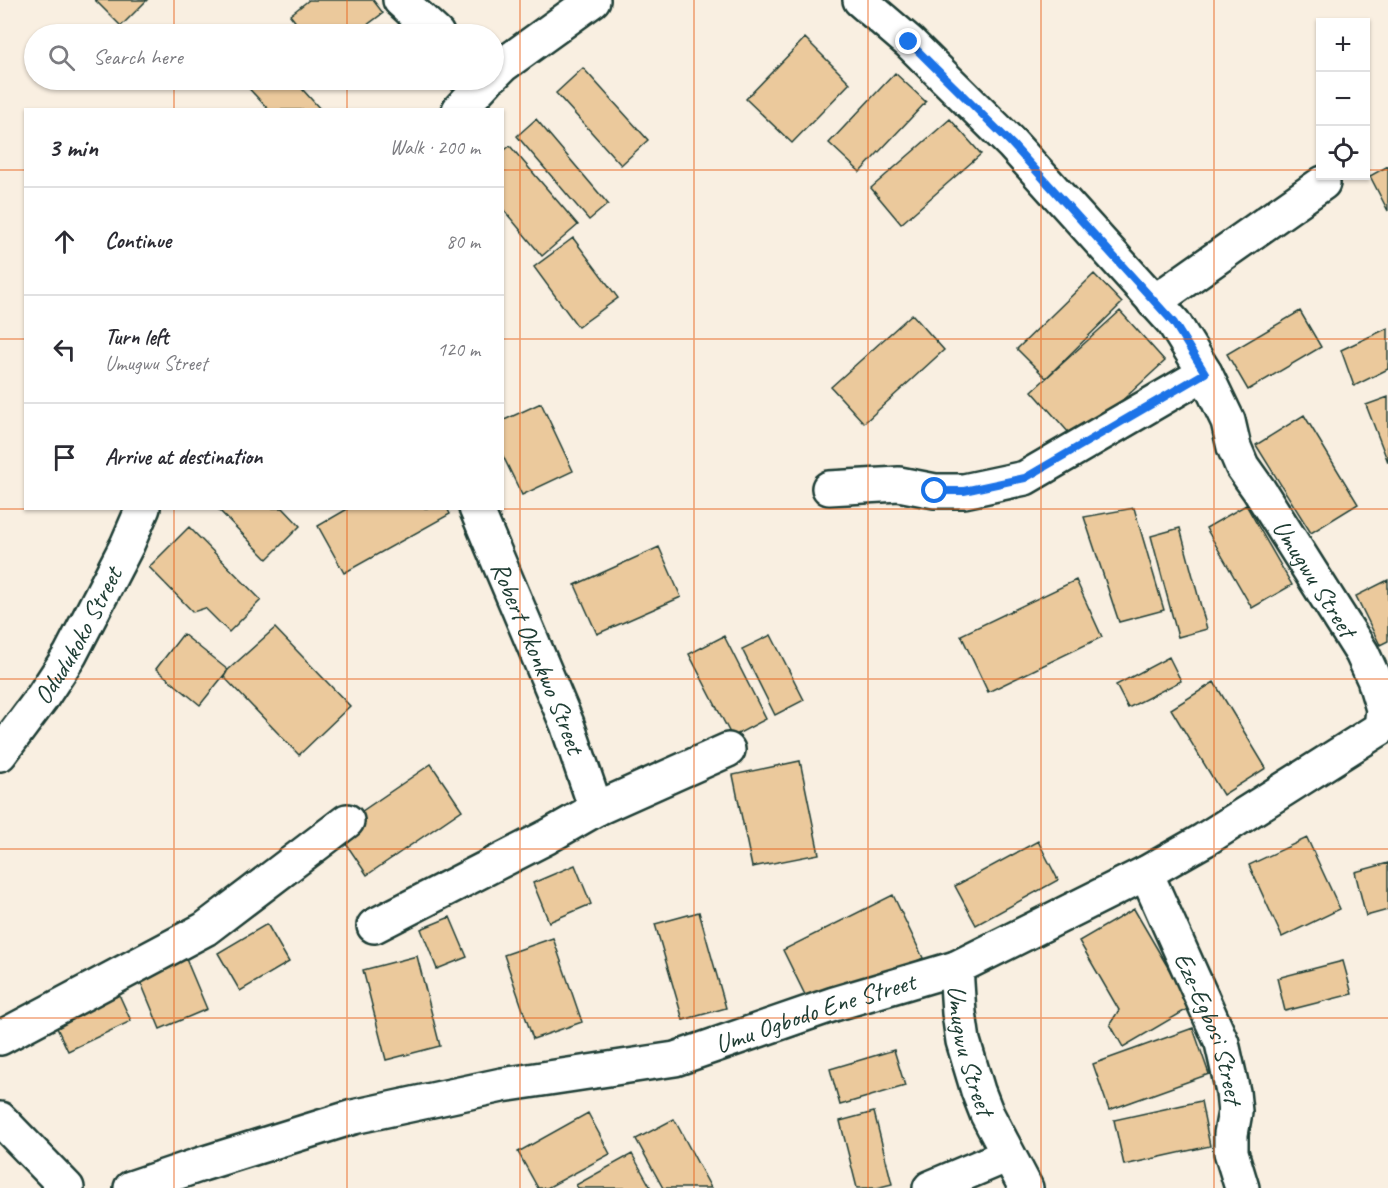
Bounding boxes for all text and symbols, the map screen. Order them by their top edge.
map controls [1316,18,1370,180]
button: + [1316,18,1370,72]
search box [24,24,504,90]
route end [895,28,921,54]
icon: search [45,41,78,74]
text: Search here [93,43,183,71]
button: − [1316,72,1370,126]
button: locate [1316,126,1370,180]
text: 3 min [48,131,98,164]
text: Walk · 200 m [390,135,480,160]
icon: ahead [48,225,81,258]
text: Continue [105,227,171,255]
text: 80 m [446,229,480,254]
text: Turn left [105,323,169,351]
icon: left [48,333,81,366]
text: 120 m [437,337,480,362]
text: Umugwu Street [105,351,207,376]
icon: arrive [48,441,81,474]
text: Arrive at destination [105,443,262,471]
route start [921,477,947,503]
street label: Umugwu Street [1265,513,1366,646]
street label: Robert Okonkwo Street [484,556,593,760]
street label: Odudukoko Street [26,559,130,710]
street label: Eze-Egbosi Street [1167,947,1251,1108]
street label: Umu Ogbodo Ene Street [711,964,921,1060]
street label: Umugwu Street [941,984,1004,1123]

